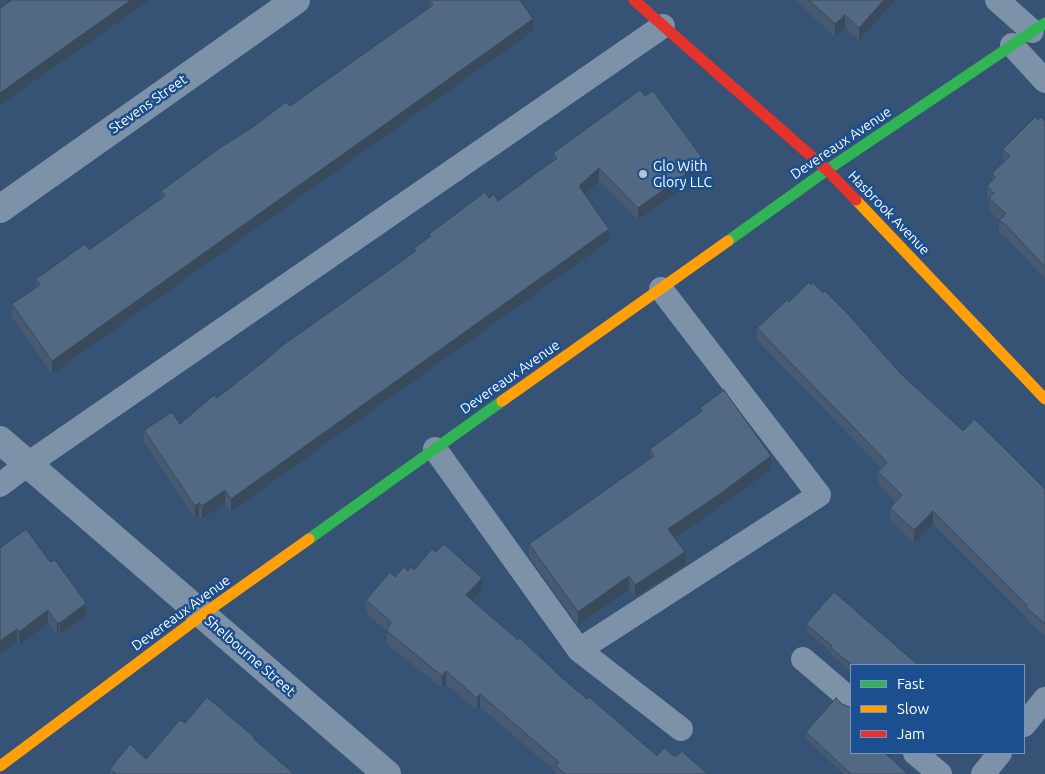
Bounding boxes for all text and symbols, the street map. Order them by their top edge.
street label: Stevens Street [106,71,190,137]
street label: Devereaux Avenue [787,103,895,183]
place label: Glo With Glory LLC [653,158,712,190]
street label: Hasbrook Avenue [845,167,933,259]
marker: Glo With Glory LLC [637,168,649,180]
street label: Devereaux Avenue [457,336,563,418]
street label: Devereaux Avenue [128,572,234,654]
street label: Shelbourne Street [201,612,299,700]
legend [850,664,1025,754]
text: Fast [897,675,924,692]
text: Slow [897,700,929,717]
text: Jam [897,725,925,742]

